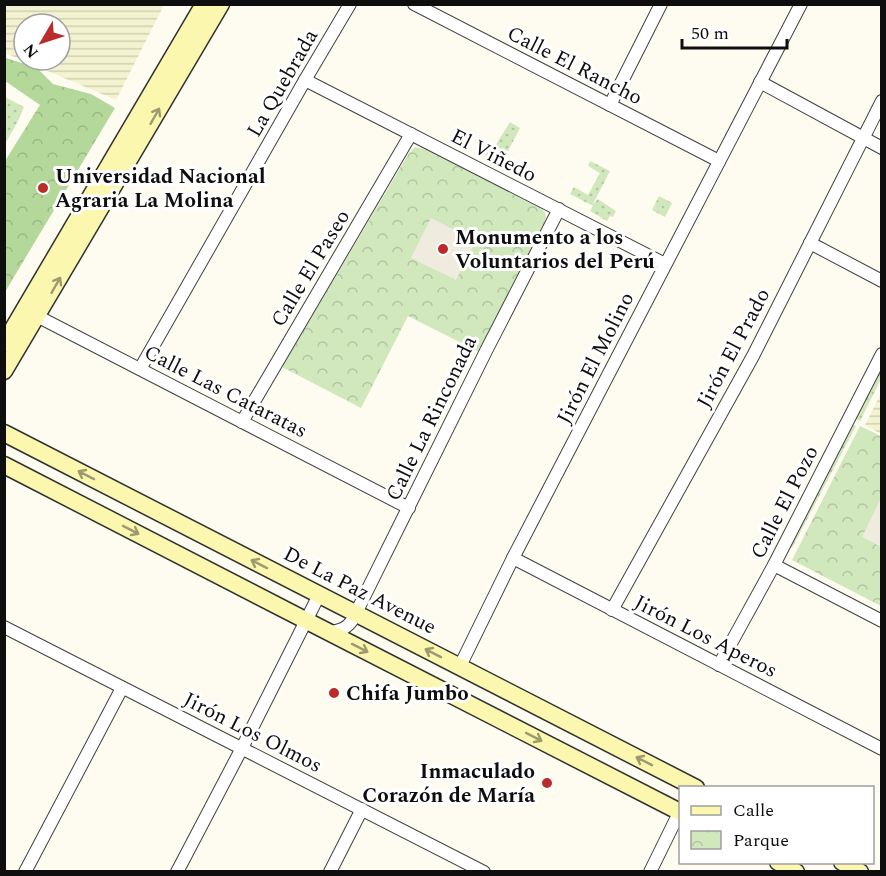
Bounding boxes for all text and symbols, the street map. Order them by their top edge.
north arrow [12,12,72,72]
scale bar [682,12,787,50]
street label: Calle El Rancho [501,18,648,114]
text: 50 m [691,20,729,47]
street label: La Quebrada [239,23,327,144]
text: N [18,38,45,63]
one-way arrow [149,108,161,125]
street label: El Viñedo [445,121,542,191]
place label: Universidad Nacional Agraria La Molina [55,161,266,217]
marker: Universidad Nacional Agraria La Molina [36,181,50,195]
street label: Calle El Paseo [263,204,359,333]
place label: Monumento a los Voluntarios del Perú [455,222,655,278]
marker: Monumento a los Voluntarios del Perú [436,242,450,256]
one-way arrow [50,277,62,294]
street label: Jirón El Prado [689,283,779,414]
street label: Jirón El Molino [549,287,643,430]
street label: Calle La Rinconada [378,330,486,507]
street label: Calle Las Cataratas [138,337,313,447]
street label: Calle El Pozo [743,440,827,565]
one-way arrow [78,469,95,481]
one-way arrow [122,524,139,536]
street label: De La Paz Avenue [277,538,442,643]
one-way arrow [251,558,269,569]
street label: Jirón Los Aperos [628,587,783,687]
one-way arrow [351,643,369,655]
one-way arrow [425,647,442,659]
place label: Chifa Jumbo [346,678,469,710]
street label: Jirón Los Olmos [177,684,328,782]
marker: Chifa Jumbo [327,686,341,700]
one-way arrow [525,731,542,743]
one-way arrow [636,755,654,766]
place label: Inmaculado Corazón de María [362,756,535,812]
marker: Inmaculado Corazón de María [540,776,554,790]
legend [679,786,874,864]
text: Calle [733,797,774,824]
text: Parque [733,827,789,854]

